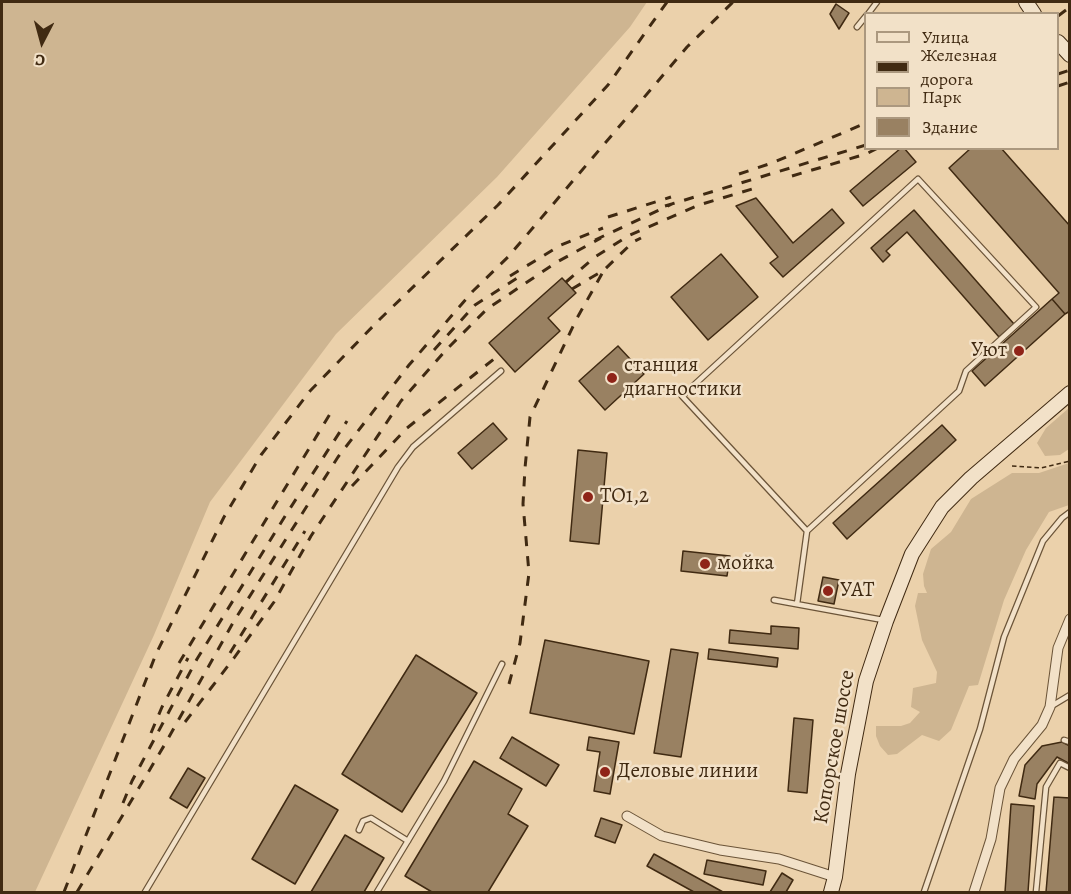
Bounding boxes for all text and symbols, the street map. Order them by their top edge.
north arrow [12,12,72,72]
legend [864,12,1059,150]
text: Улица [922,25,969,49]
text: Железная дорога [921,43,997,91]
text: С [34,48,46,71]
text: Парк [922,85,962,109]
text: Здание [922,115,978,139]
place label: Уют [971,338,1007,364]
marker: Уют [1012,344,1026,358]
place label: станция диагностики [624,353,742,403]
marker: станция диагностики [605,371,619,385]
place label: ТО1,2 [600,484,649,510]
marker: ТО1,2 [581,490,595,504]
place label: мойка [717,551,774,577]
marker: мойка [698,557,712,571]
place label: УАТ [840,578,874,604]
marker: УАТ [821,584,835,598]
street label: Копорское шоссе [809,668,861,826]
place label: Деловые линии [617,759,758,785]
marker: Деловые линии [598,765,612,779]

